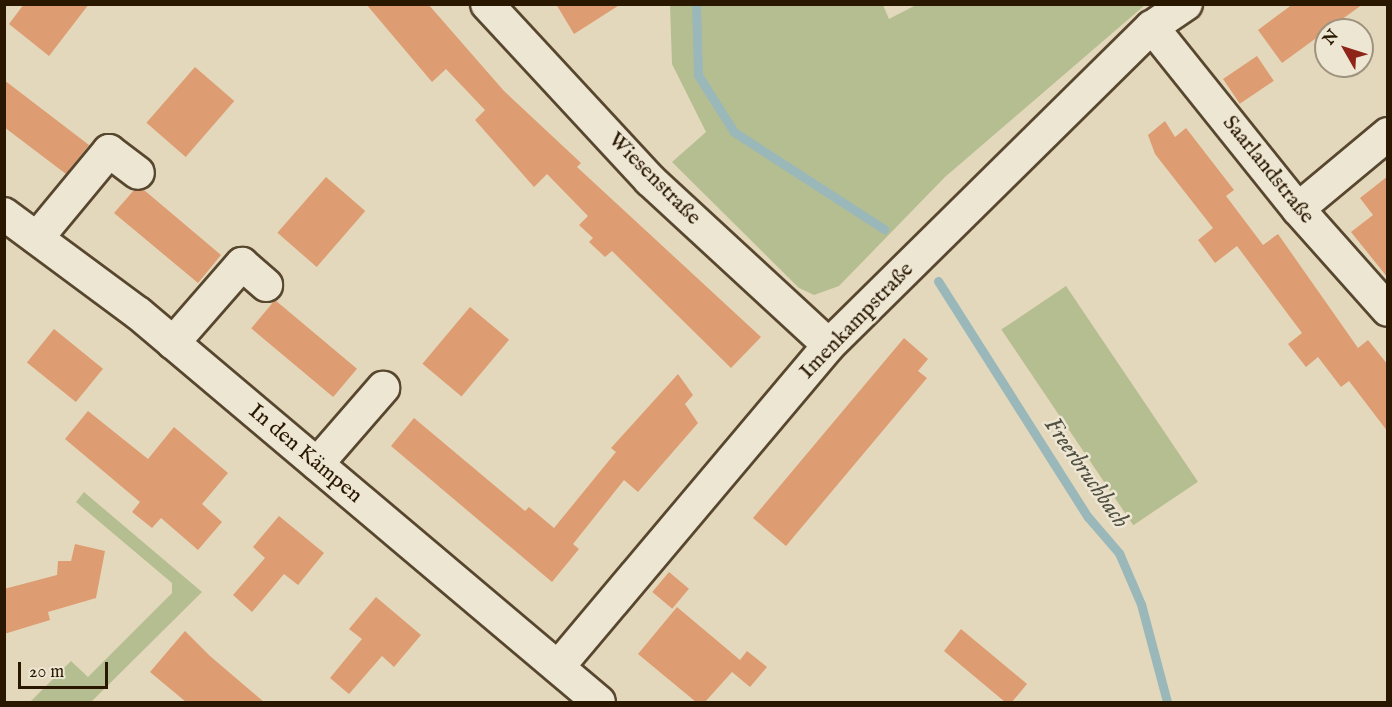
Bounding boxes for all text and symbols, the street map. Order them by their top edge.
north arrow [1314,18,1374,78]
text: N [1319,26,1344,50]
street label: Saarlandstraße [1216,111,1320,229]
street label: Wiesenstraße [602,127,706,231]
street label: Imenkampstraße [794,257,920,385]
street label: In den Kämpen [243,399,367,509]
water label: Freerbruchbach [1037,412,1135,534]
scale bar [21,650,111,688]
text: 20 m [29,661,64,684]

